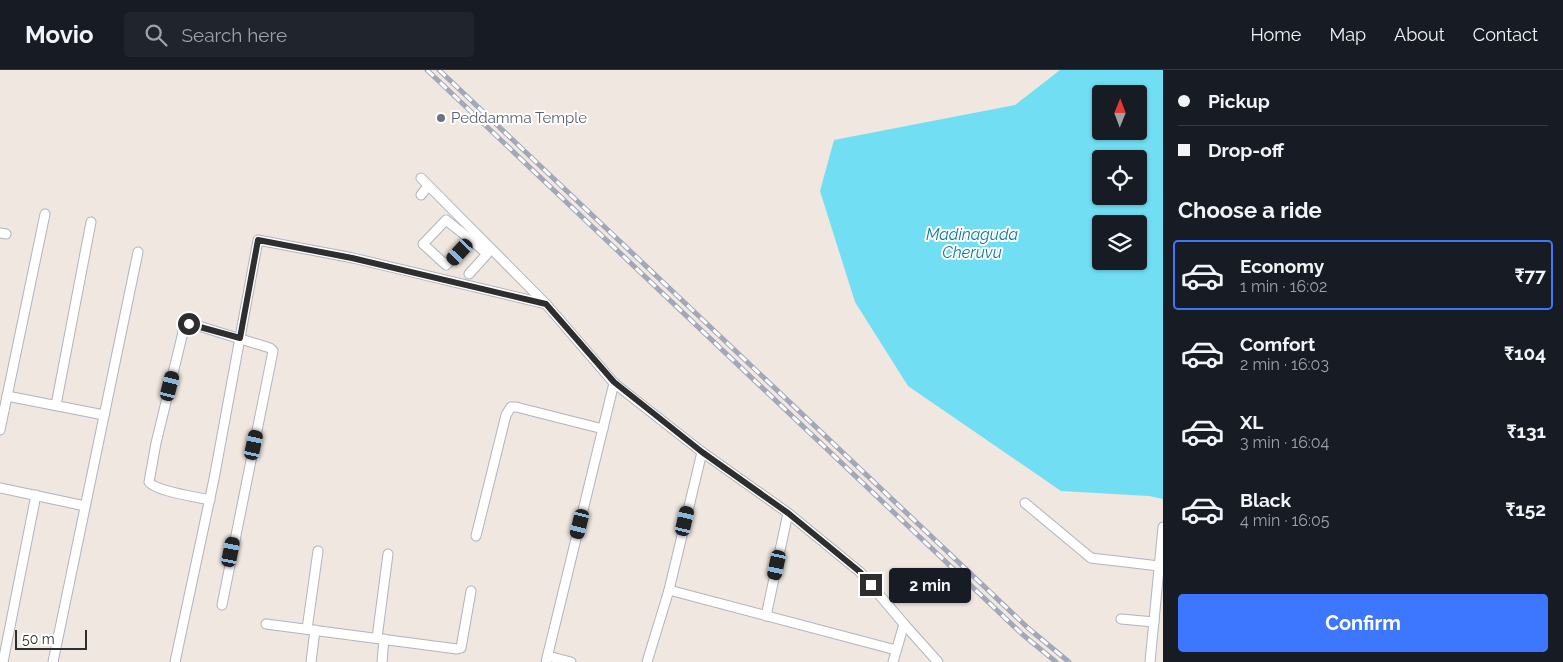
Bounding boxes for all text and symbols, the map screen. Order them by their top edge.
search box [124,12,474,57]
text: Movio [25,20,94,49]
icon: search [142,21,170,49]
text: Search here [182,24,287,46]
text: Home [1250,24,1301,45]
text: Map [1329,24,1366,45]
text: About [1394,24,1445,45]
text: Contact [1473,24,1538,45]
north arrow [1092,85,1148,140]
map controls [1092,85,1147,270]
text: Pickup [1208,90,1270,112]
place label: Peddamma Temple [451,109,587,127]
marker: Peddamma Temple [435,112,447,124]
text: Drop-off [1208,139,1284,161]
button: locate [1092,150,1147,205]
text: Choose a ride [1178,197,1322,223]
button: layers [1092,215,1147,270]
water label: Madinaguda Cheruvu [926,225,1018,262]
car [444,236,475,268]
icon: car [1180,253,1225,298]
text: Economy [1240,255,1324,277]
text: ₹77 [1514,264,1546,286]
text: 1 min · 16:02 [1240,277,1327,296]
route start [178,313,200,335]
icon: car [1180,331,1225,376]
text: Comfort [1240,333,1315,355]
text: ₹104 [1504,342,1546,364]
text: 2 min · 16:03 [1240,355,1329,374]
car [159,370,180,402]
icon: car [1180,409,1225,454]
text: XL [1240,411,1263,433]
text: ₹131 [1506,420,1546,442]
car [243,429,264,461]
text: 3 min · 16:04 [1240,433,1329,452]
icon: car [1180,487,1225,532]
text: Black [1240,489,1291,511]
text: ₹152 [1505,498,1546,520]
car [674,505,695,537]
car [569,508,590,540]
text: 4 min · 16:05 [1240,511,1330,530]
car [220,536,241,568]
car [766,549,787,581]
callout: 2 min [888,568,971,602]
route end [860,574,882,596]
text: 2 min [909,576,951,595]
button: Confirm [1178,594,1548,652]
scale bar [15,627,88,650]
text: 50 m [22,631,55,647]

